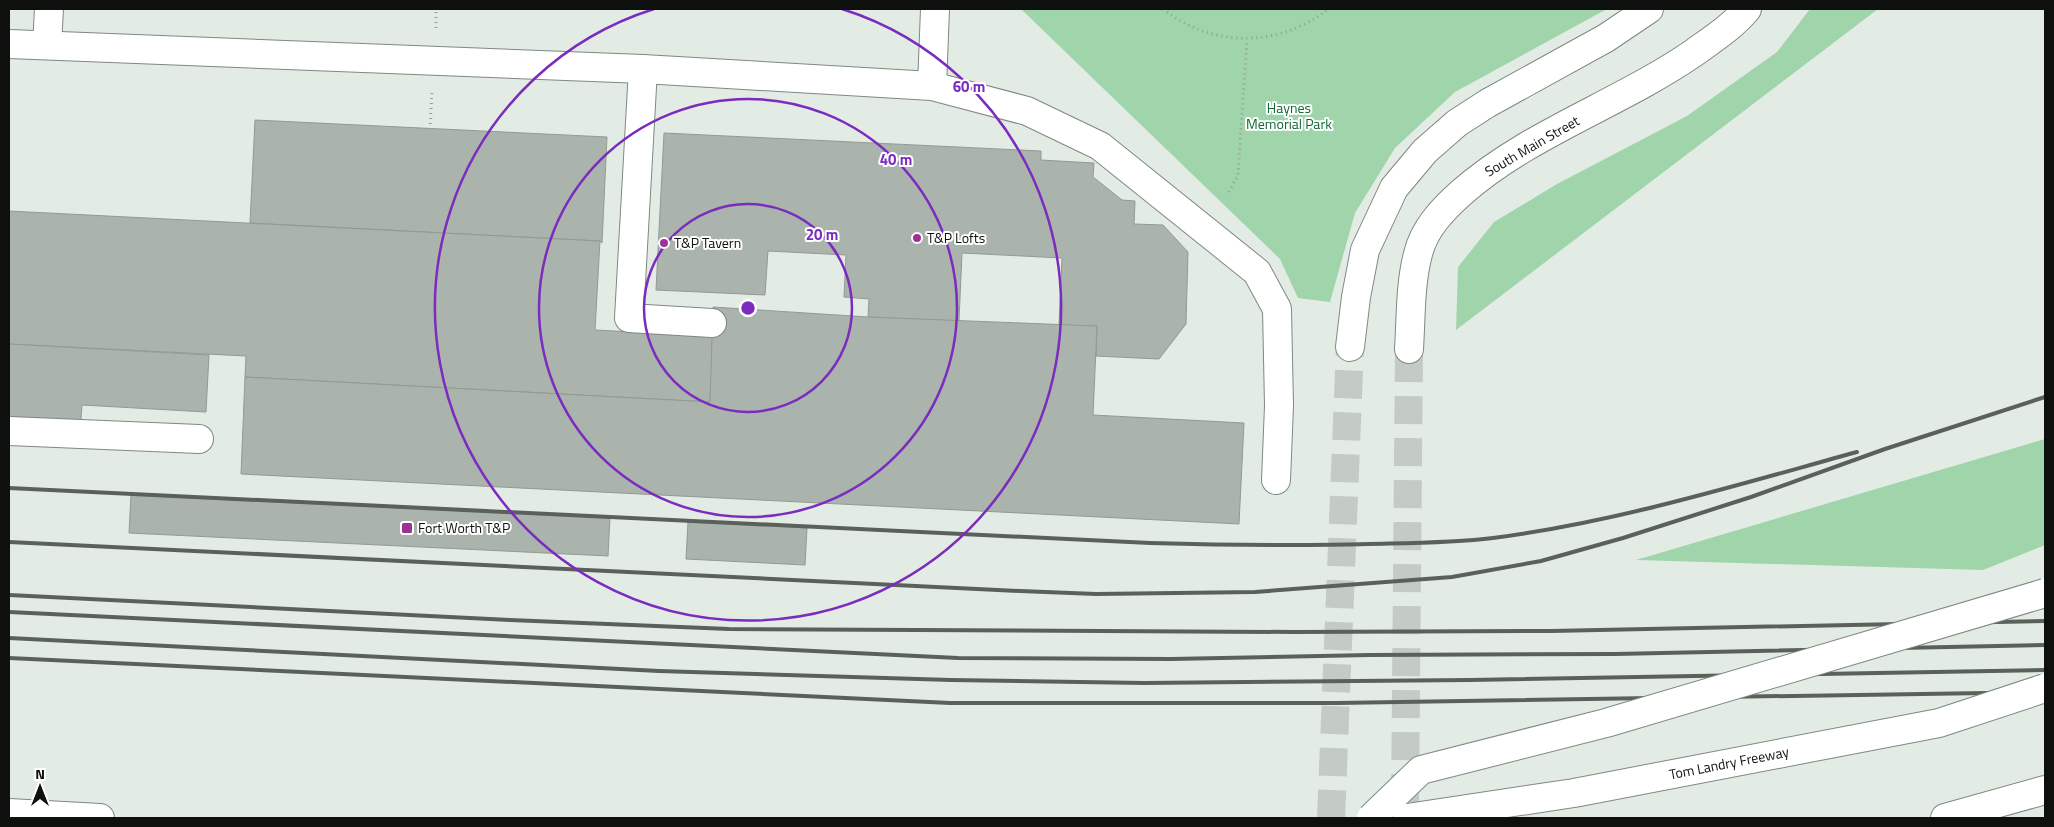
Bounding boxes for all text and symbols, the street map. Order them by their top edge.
text: 60 m [953,75,985,98]
park label: Haynes Memorial Park [1246,97,1332,134]
street label: South Main Street [1480,110,1583,181]
text: 40 m [880,148,912,171]
text: 20 m [806,223,838,246]
place label: T&P Lofts [927,227,985,248]
place label: T&P Tavern [674,232,741,253]
marker: T&P Lofts [911,232,923,244]
marker: T&P Tavern [658,237,670,249]
centre of rings [739,299,757,317]
place label: Fort Worth T&P [418,517,510,538]
marker: Fort Worth T&P [400,521,414,535]
street label: Tom Landry Freeway [1667,741,1791,784]
north arrow [15,762,65,812]
text: N [35,763,45,784]

